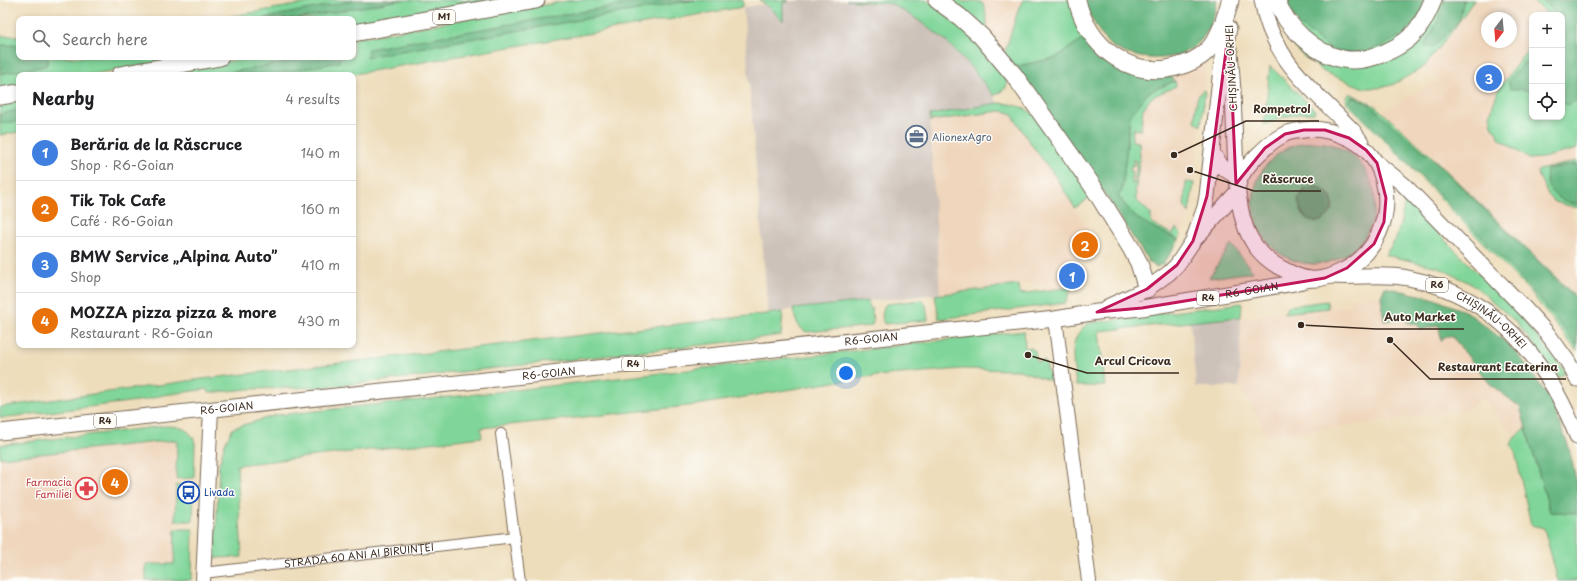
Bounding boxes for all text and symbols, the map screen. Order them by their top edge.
road number: M1 [433,10,455,24]
north arrow [1481,12,1517,48]
map controls [1529,12,1565,120]
button: + [1529,12,1565,48]
search box [16,16,356,60]
street label: CHIȘINĂU-ORHEI [1221,24,1240,112]
icon: search [30,27,52,49]
text: Search here [62,27,148,50]
button: − [1529,48,1565,84]
pin: 3 [1476,63,1502,93]
button: locate [1529,84,1565,120]
text: Nearby [32,85,94,111]
text: 4 results [286,89,340,108]
callout: Rompetrol [1246,98,1319,121]
text: Rompetrol [1253,100,1311,117]
office icon: AlionexAgro [903,124,929,150]
place label: AlionexAgro [932,129,992,144]
text: Berăria de la Răscruce [70,132,242,155]
text: 1 [42,143,48,162]
text: 140 m [301,143,340,162]
text: Shop · R6-Goian [70,155,174,174]
callout: Răscruce [1254,168,1321,191]
text: Răscruce [1263,170,1313,187]
text: Tik Tok Cafe [70,188,166,211]
text: 2 [40,199,50,218]
text: 160 m [301,199,340,218]
text: Café · R6-Goian [70,211,173,230]
pin: 2 [1072,230,1098,260]
text: BMW Service „Alpina Auto” [70,244,277,267]
text: 3 [41,255,49,274]
text: 410 m [301,255,340,274]
pin: 1 [1059,261,1085,291]
text: Shop [70,267,101,286]
street label: R6-GOIAN [1224,278,1280,301]
road number: R6 [1426,278,1448,292]
street label: CHIȘINĂU-ORHEI [1454,287,1531,351]
road number: R4 [1197,291,1219,305]
text: MOZZA pizza pizza & more [70,300,277,323]
callout: Auto Market [1376,306,1464,329]
text: Auto Market [1384,308,1456,325]
text: 4 [41,311,49,330]
text: 430 m [298,311,340,330]
text: Restaurant · R6-Goian [70,323,213,342]
street label: R6-GOIAN [843,328,899,349]
callout: Arcul Cricova [1087,350,1179,373]
text: Arcul Cricova [1095,352,1172,369]
callout: Restaurant Ecaterina [1430,356,1566,379]
road number: R4 [622,357,644,371]
text: Restaurant Ecaterina [1438,358,1559,375]
street label: R6-GOIAN [521,362,577,383]
your location [836,363,856,383]
street label: R6-GOIAN [199,397,254,418]
road number: R4 [94,414,116,428]
pin: 4 [102,467,128,497]
place label: Farmacia Familiei [26,474,73,501]
pharmacy icon: Farmacia Familiei [74,475,100,501]
bus stop icon: Livada [176,479,202,505]
place label: Livada [204,484,235,499]
street label: STRADA 60 ANI AI BIRUINȚEI [283,538,435,571]

